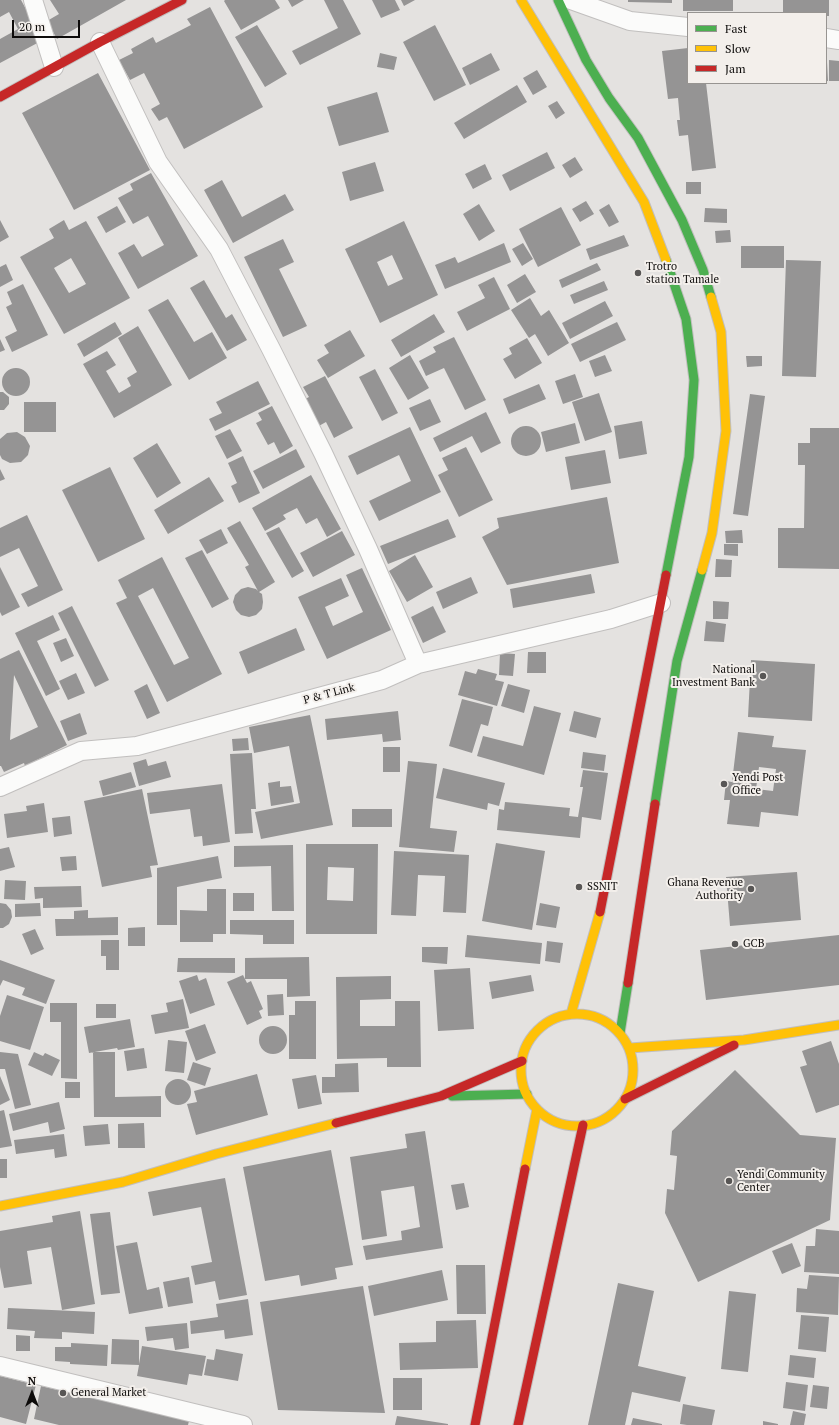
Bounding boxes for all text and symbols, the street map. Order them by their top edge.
scale bar [14,12,82,38]
legend [687,12,827,84]
text: 20 m [19,19,45,34]
text: Fast [725,21,747,36]
text: Slow [725,41,750,56]
text: Jam [725,61,746,76]
place label: Trotro station Tamale [646,260,719,286]
marker: Trotro station Tamale [633,268,643,278]
place label: National Investment Bank [672,663,755,689]
marker: National Investment Bank [758,671,768,681]
street label: P & T Link [302,681,356,707]
place label: Yendi Post Office [732,771,783,797]
marker: Yendi Post Office [719,779,729,789]
place label: Ghana Revenue Authority [667,876,743,902]
place label: SSNIT [587,880,618,894]
marker: SSNIT [574,882,584,892]
marker: Ghana Revenue Authority [746,884,756,894]
place label: GCB [743,937,764,951]
marker: GCB [730,939,740,949]
place label: Yendi Community Center [737,1168,825,1194]
marker: Yendi Community Center [724,1176,734,1186]
north arrow [12,1373,52,1413]
text: N [28,1374,36,1388]
place label: General Market [71,1386,146,1400]
marker: General Market [58,1388,68,1398]

